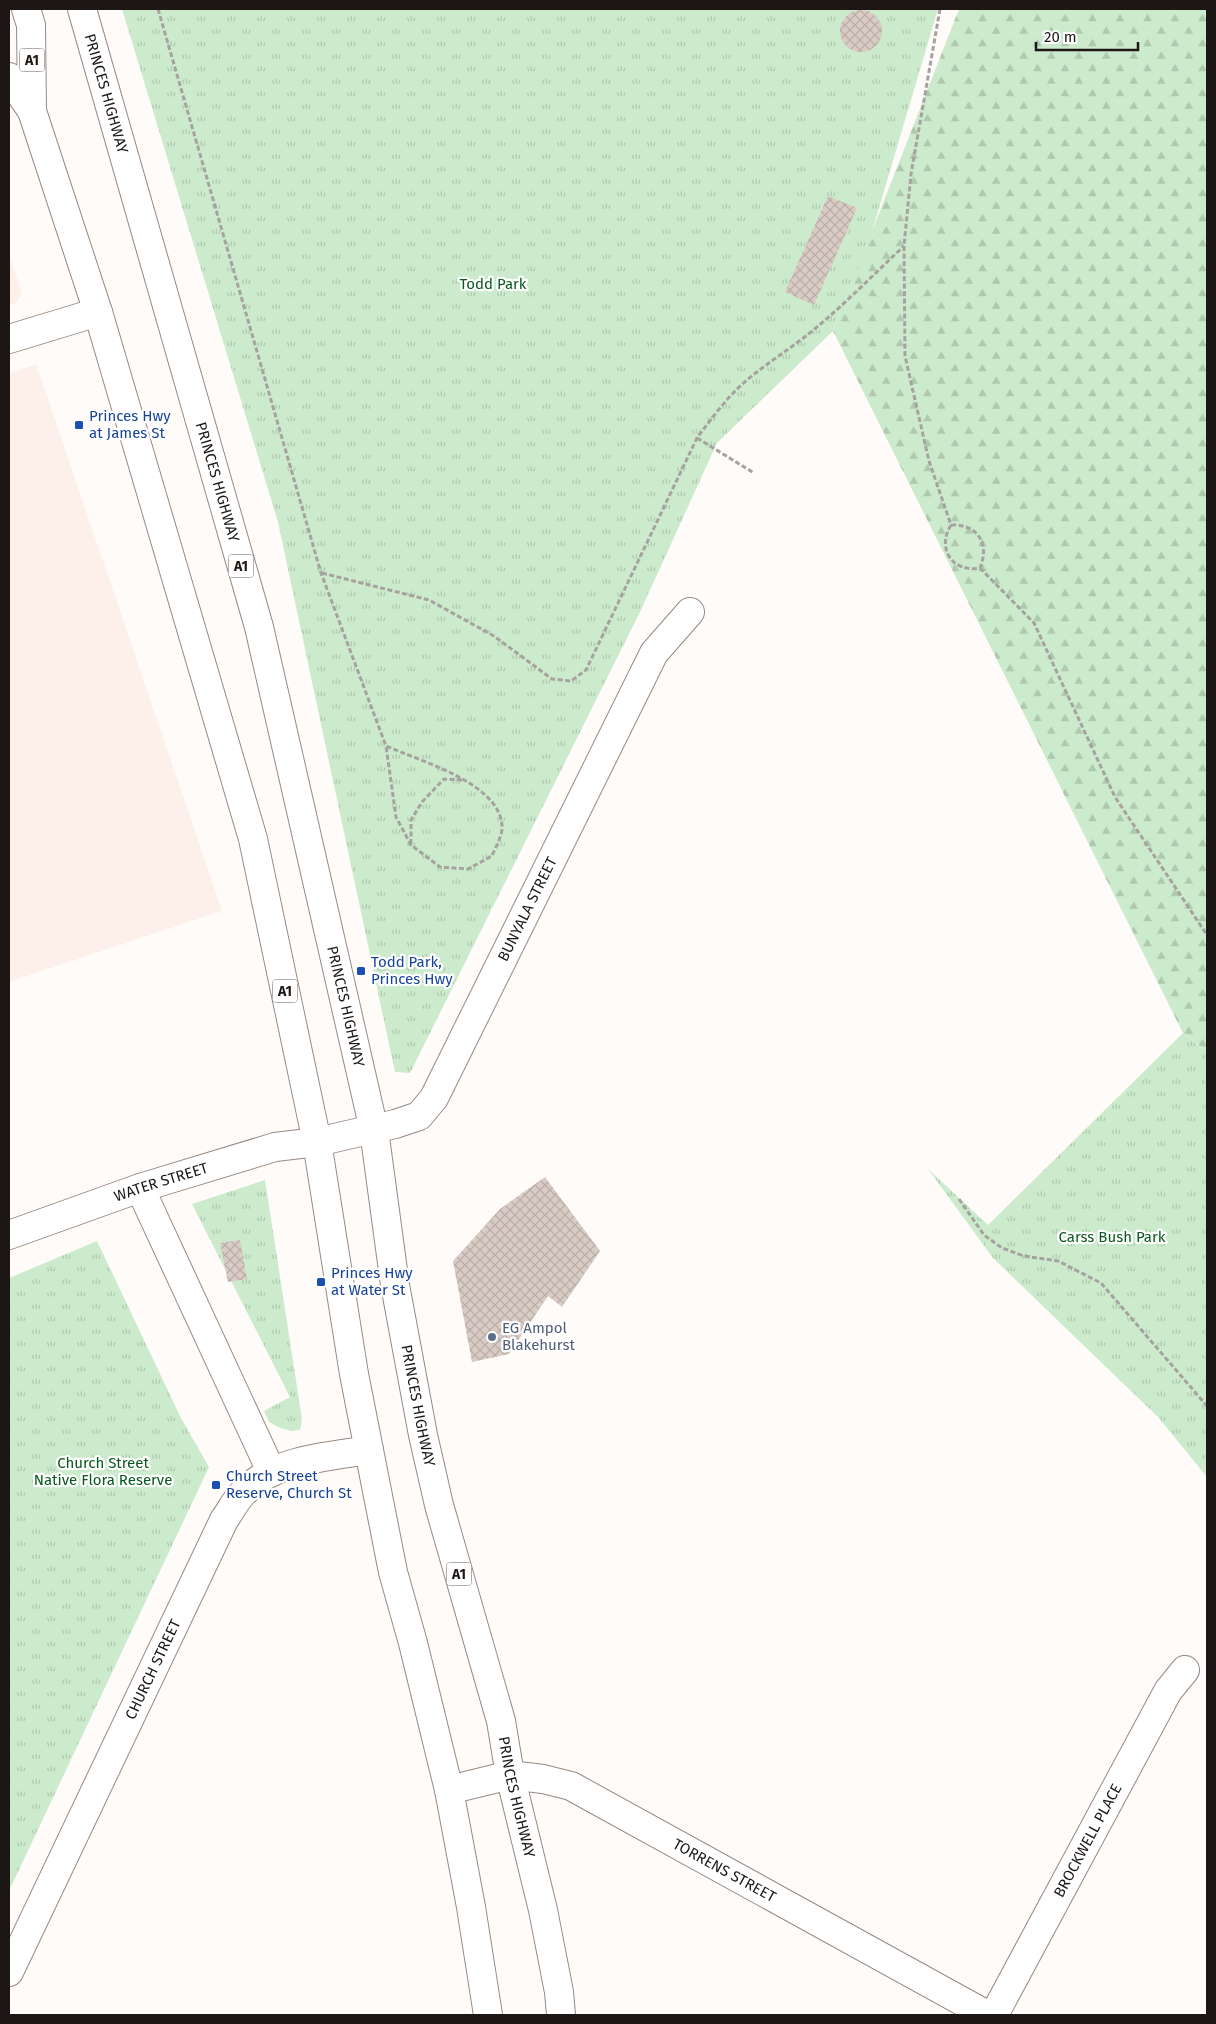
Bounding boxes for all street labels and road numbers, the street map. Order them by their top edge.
street label: PRINCES HIGHWAY [81,32,132,156]
road number: A1 [20,48,44,72]
street label: PRINCES HIGHWAY [192,420,243,545]
road number: A1 [228,554,254,578]
street label: BUNYALA STREET [494,854,561,964]
street label: PRINCES HIGHWAY [323,944,368,1069]
road number: A1 [272,979,298,1002]
street label: WATER STREET [112,1159,210,1206]
street label: PRINCES HIGHWAY [397,1343,439,1469]
road number: A1 [446,1562,472,1586]
street label: CHURCH STREET [121,1616,184,1722]
street label: PRINCES HIGHWAY [495,1735,539,1860]
street label: BROCKWELL PLACE [1050,1781,1125,1900]
street label: TORRENS STREET [670,1835,779,1906]

